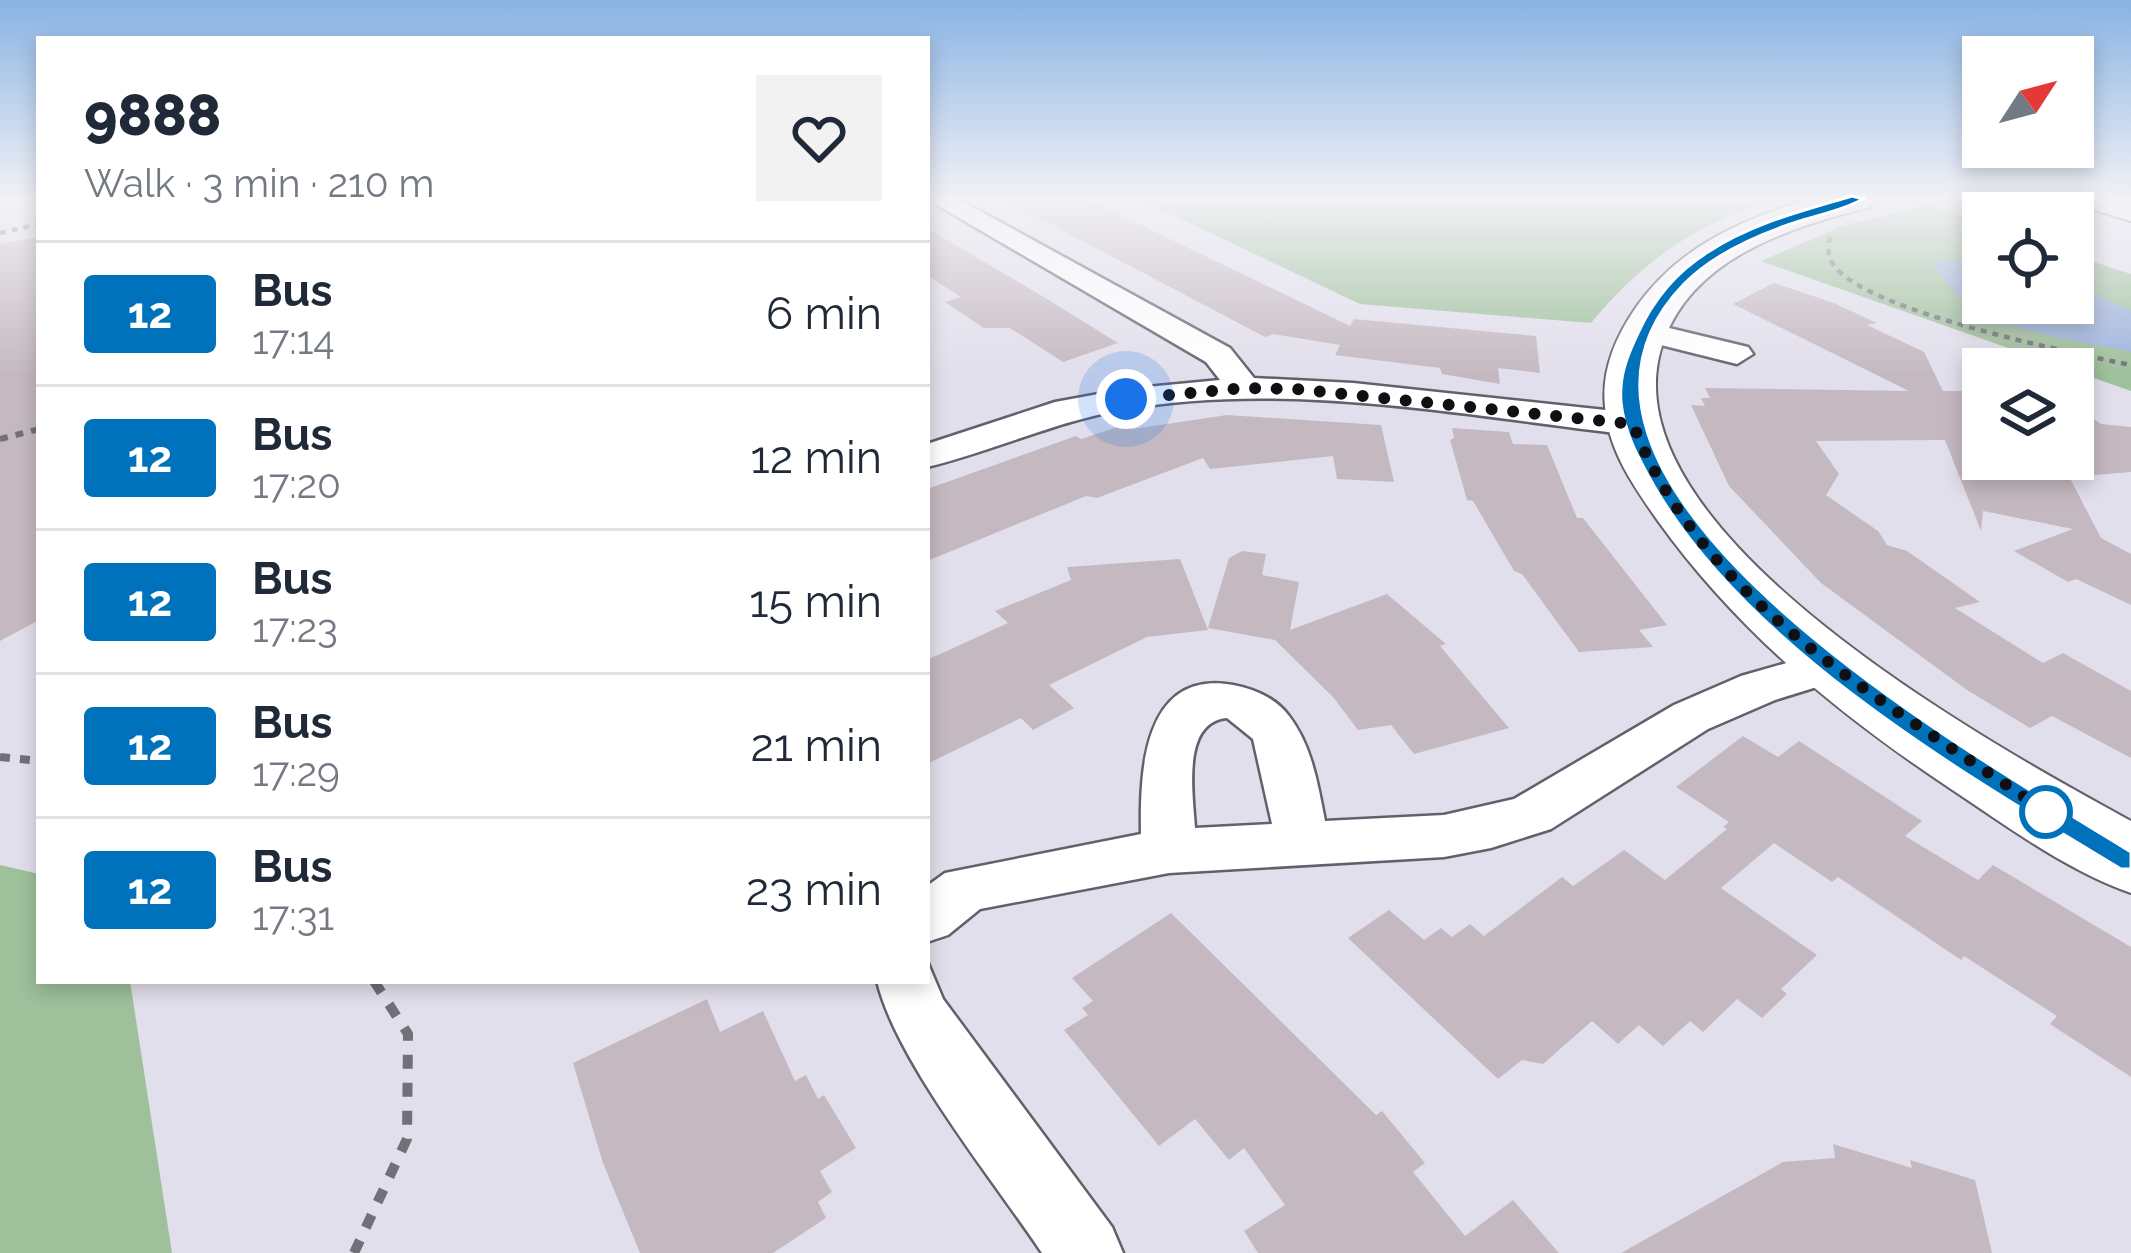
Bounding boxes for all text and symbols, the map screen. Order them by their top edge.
north arrow [1962,36,2094,168]
map controls [1962,36,2094,480]
button: heart [756,75,882,201]
text: 9888 [84,81,221,148]
text: Walk · 3 min · 210 m [84,160,434,206]
button: locate [1962,192,2094,324]
text: Bus [252,264,333,317]
text: 6 min [766,287,882,340]
text: 12 [128,289,172,338]
text: 17:14 [252,317,335,363]
button: layers [1962,348,2094,480]
your location [1096,369,1156,429]
text: Bus [252,408,333,461]
text: 12 min [750,431,882,484]
text: 12 [128,433,172,482]
text: 17:20 [252,461,341,507]
text: Bus [252,552,333,605]
text: 15 min [749,575,882,628]
text: 12 [128,577,172,626]
text: 17:23 [252,605,338,651]
text: Bus [252,696,333,749]
text: 21 min [750,719,882,772]
text: 12 [128,721,172,770]
text: 17:29 [252,749,340,795]
unlabelled marker [2021,787,2071,837]
text: Bus [252,840,333,893]
text: 23 min [746,863,882,916]
text: 12 [128,865,172,914]
text: 17:31 [252,893,334,939]

